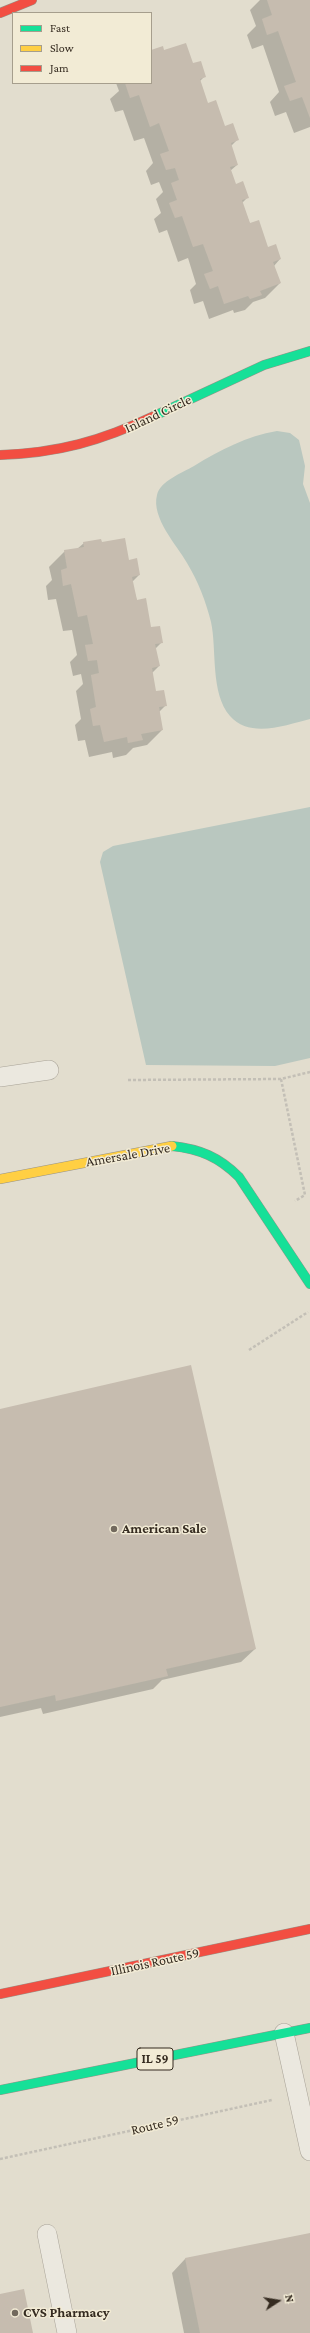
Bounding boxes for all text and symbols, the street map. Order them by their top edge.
legend [12,12,152,84]
text: Fast [50,21,70,35]
text: Slow [50,41,74,55]
text: Jam [50,61,69,75]
street label: Inland Circle [122,391,194,437]
street label: Amersale Drive [85,1139,171,1171]
place label: American Sale [122,1521,207,1537]
marker: American Sale [109,1524,119,1534]
street label: Illinois Route 59 [109,1944,201,1980]
road number: IL 59 [137,2048,173,2070]
street label: Route 59 [129,2111,181,2139]
north arrow [258,2281,298,2321]
text: N [283,2294,296,2303]
place label: CVS Pharmacy [23,2305,109,2321]
marker: CVS Pharmacy [10,2308,20,2318]

